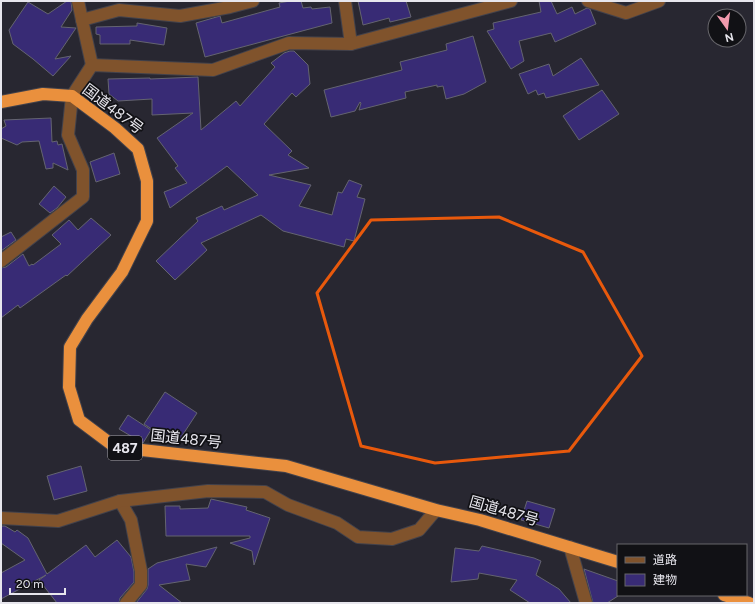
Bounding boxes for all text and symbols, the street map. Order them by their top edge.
north arrow [707,8,747,48]
text: N [724,30,735,45]
street label: 国道487号 [79,80,147,138]
street label: 国道487号 [149,426,223,452]
road number: 487 [108,436,142,460]
street label: 国道487号 [467,492,541,530]
legend [617,544,747,596]
text: 道路 [653,553,677,567]
scale bar [10,570,65,596]
text: 建物 [653,573,677,587]
text: 20 m [16,577,44,591]

